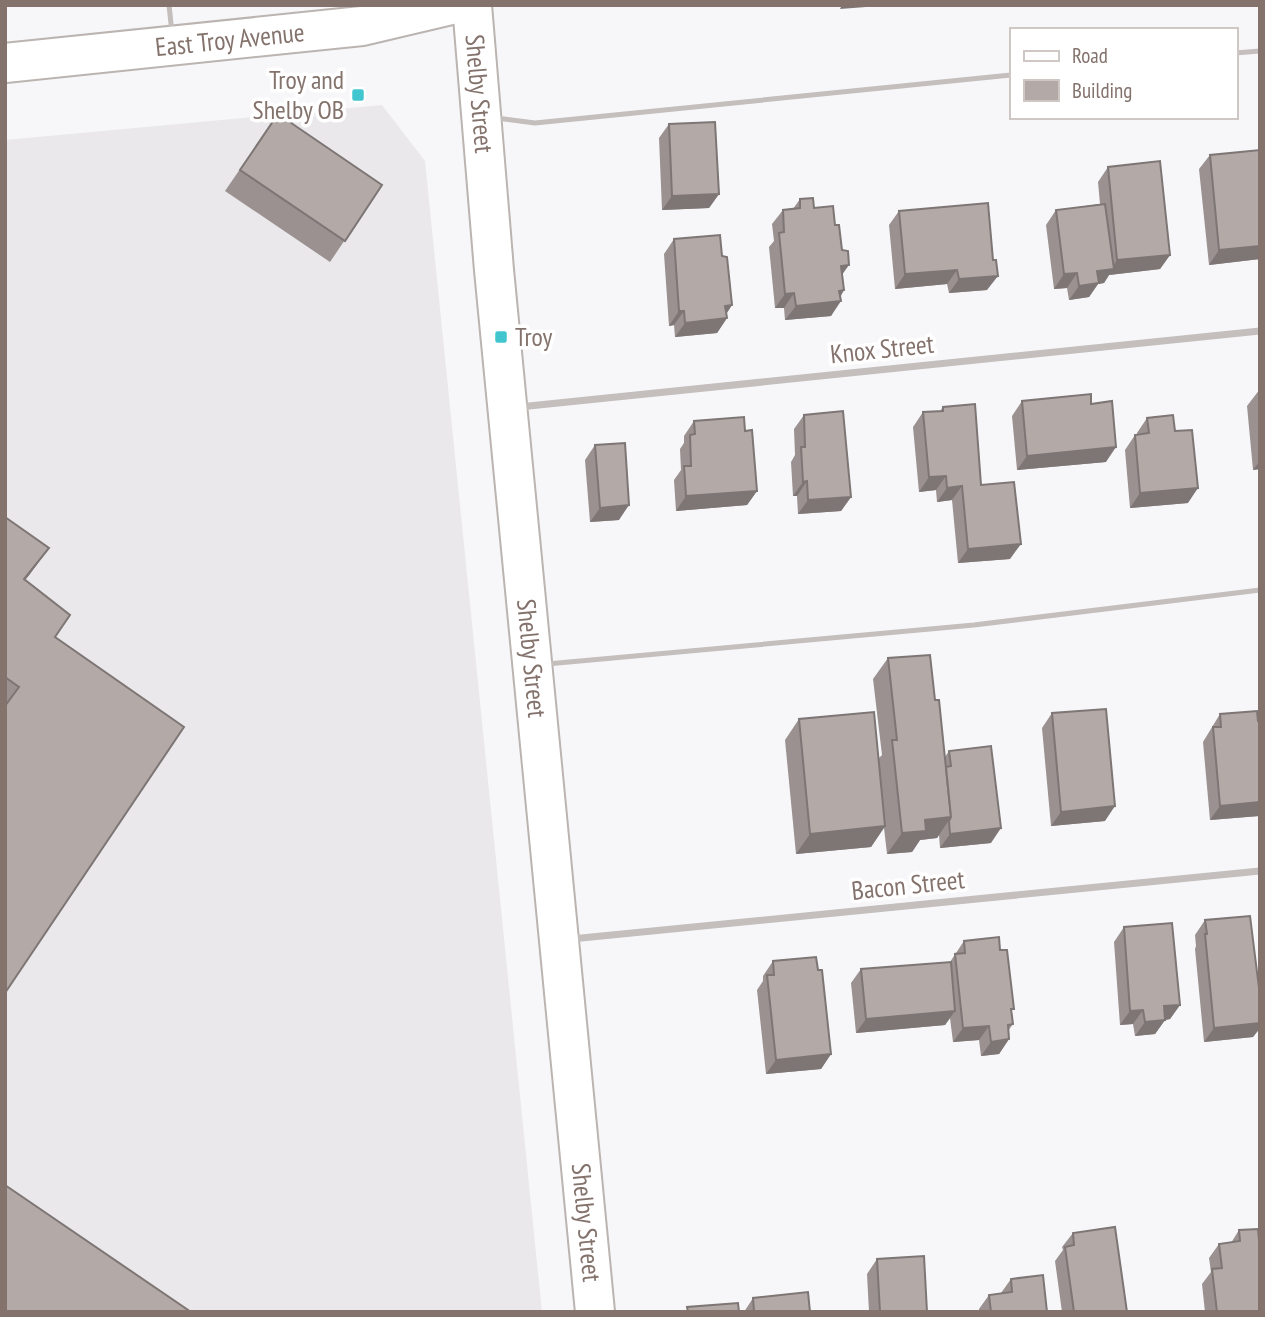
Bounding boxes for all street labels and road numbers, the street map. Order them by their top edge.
street label: East Troy Avenue [154,15,306,63]
street label: Shelby Street [459,33,501,154]
street label: Knox Street [829,327,935,370]
street label: Shelby Street [510,597,554,719]
street label: Bacon Street [850,862,966,907]
street label: Shelby Street [565,1162,609,1283]

